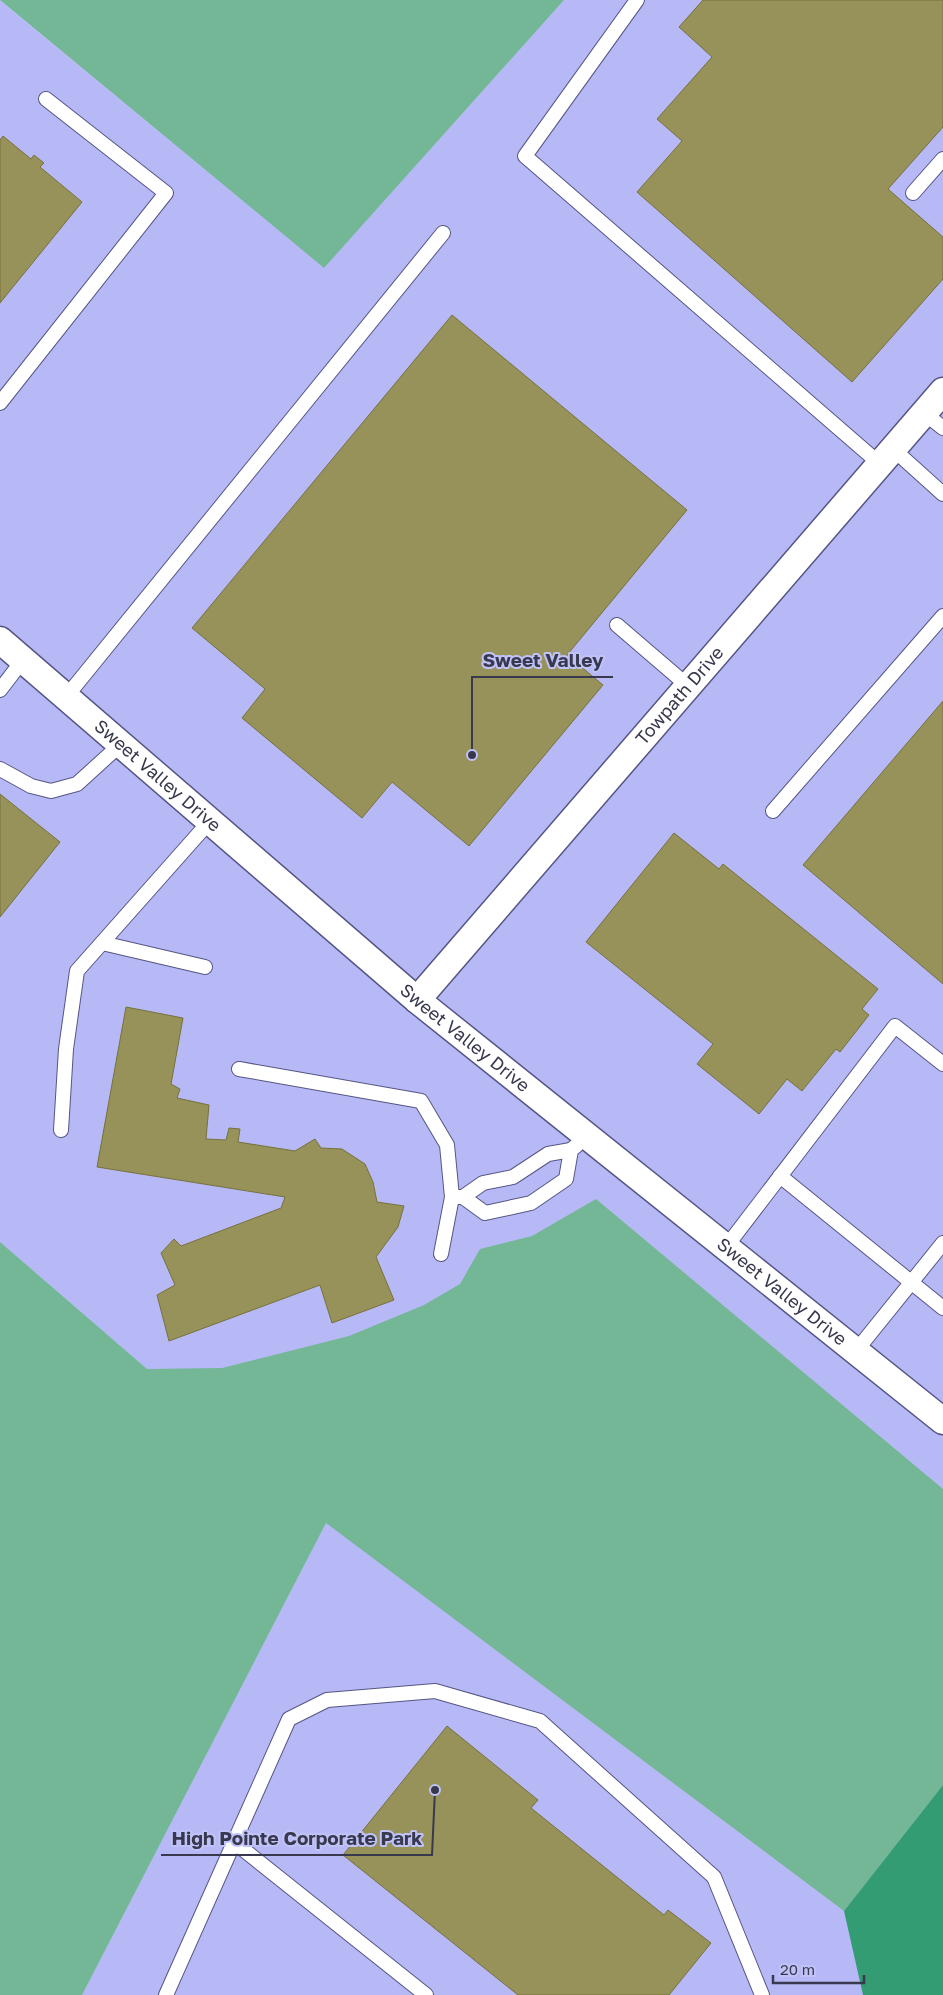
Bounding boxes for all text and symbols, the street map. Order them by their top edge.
street label: Towpath Drive [630,641,728,749]
callout: Sweet Valley [472,643,613,677]
text: Sweet Valley [482,648,604,671]
street label: Sweet Valley Drive [90,714,226,836]
street label: Sweet Valley Drive [396,978,535,1096]
street label: Sweet Valley Drive [713,1232,852,1350]
callout: High Pointe Corporate Park [161,1821,432,1855]
text: High Pointe Corporate Park [172,1826,422,1849]
scale bar [773,1952,864,1984]
text: 20 m [780,1960,815,1978]

